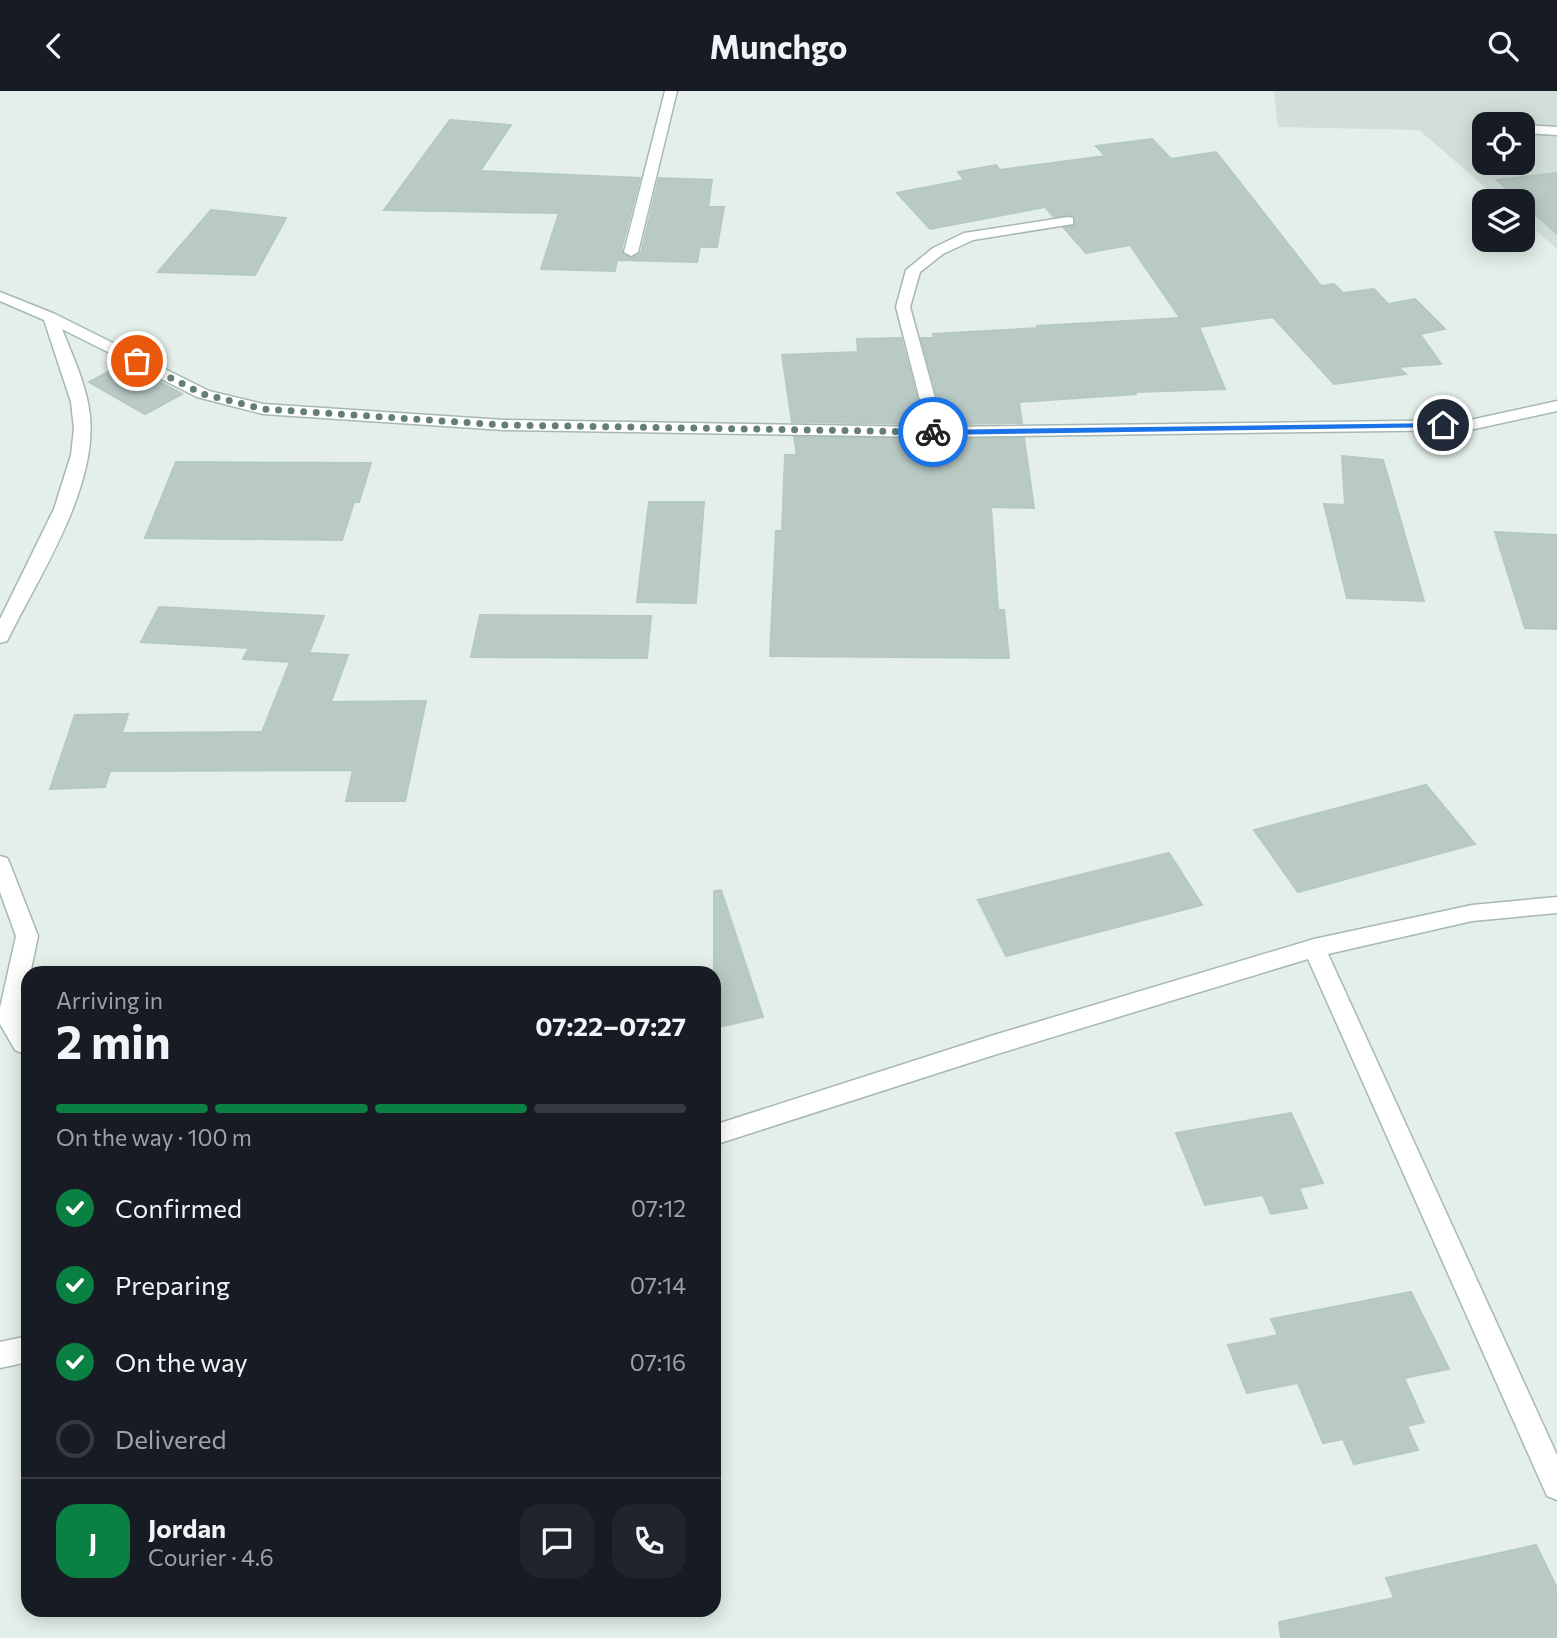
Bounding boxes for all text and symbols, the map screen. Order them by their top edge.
text: Munchgo [710,26,847,66]
icon: back [35,27,73,65]
icon: search [1484,27,1522,65]
map controls [1472,112,1535,252]
button: locate [1472,112,1535,175]
button: layers [1472,189,1535,252]
pin [107,331,167,391]
icon: bag [118,342,156,380]
pin [1413,395,1473,455]
courier [898,397,968,467]
icon: home [1424,406,1462,444]
icon: bike [914,413,952,451]
text: Arriving in [56,986,163,1014]
text: 07:22–07:27 [535,1010,686,1041]
text: 2 min [56,1012,171,1068]
text: On the way · 100 m [56,1123,252,1151]
icon: check [56,1189,94,1227]
text: Confirmed [115,1192,242,1223]
text: 07:12 [631,1194,686,1222]
icon: check [56,1266,94,1304]
text: Preparing [115,1269,230,1300]
text: 07:14 [630,1271,686,1299]
icon: check [56,1343,94,1381]
text: On the way [115,1346,248,1377]
text: 07:16 [630,1348,686,1376]
text: Delivered [115,1423,226,1454]
button: chat [520,1504,594,1578]
button: phone [612,1504,686,1578]
text: Jordan [148,1512,226,1543]
text: J [89,1526,97,1557]
text: Courier · 4.6 [148,1543,274,1571]

